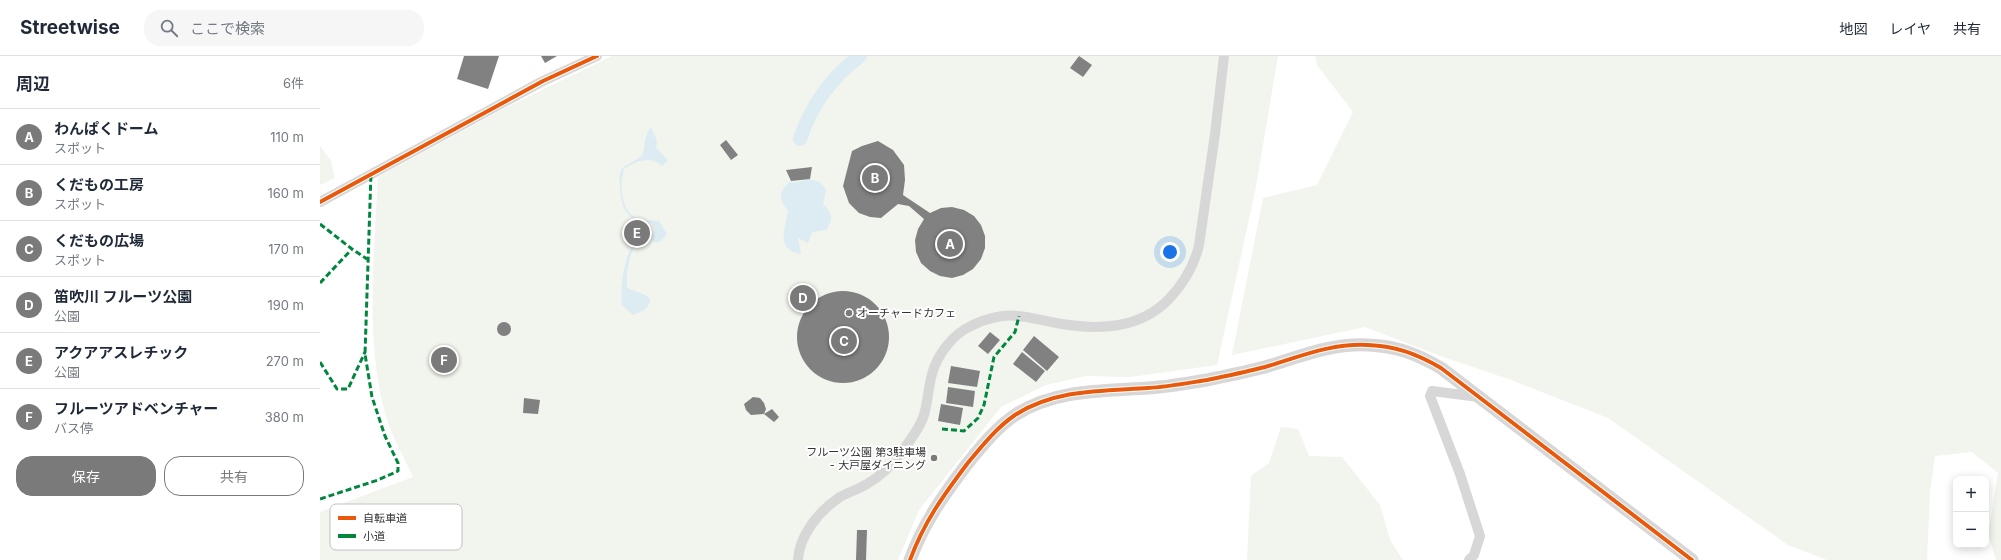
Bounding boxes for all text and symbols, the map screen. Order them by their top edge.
search box [144,10,424,46]
text: Streetwise [20,16,120,39]
icon: search [158,17,180,39]
text: ここで検索 [190,19,265,38]
text: 地図 [1839,20,1867,37]
text: レイヤ [1889,20,1931,37]
text: 共有 [1953,20,1981,37]
text: 周辺 [16,74,50,94]
text: 6件 [283,75,304,91]
text: わんぱくドーム [54,119,159,138]
text: A [24,129,34,145]
text: 110 m [270,129,304,145]
text: スポット [54,140,106,156]
pin: B [862,163,888,193]
text: くだもの工房 [54,175,144,194]
text: B [25,185,33,201]
text: 160 m [267,185,304,201]
text: スポット [54,196,106,212]
pin: E [624,218,650,248]
pin: A [937,229,963,259]
text: くだもの広場 [54,231,144,250]
text: C [24,241,34,257]
text: 170 m [268,241,304,257]
your location [1160,242,1180,262]
text: スポット [54,252,106,268]
pin: D [790,283,816,313]
text: 笛吹川 フルーツ公園 [54,287,192,306]
text: D [24,297,34,313]
text: 190 m [267,297,304,313]
place label: オーチャードカフェ [857,306,956,320]
text: 公園 [54,308,80,324]
marker: オーチャードカフェ [844,308,854,318]
pin: C [831,326,857,356]
text: アクアアスレチック [54,343,188,362]
pin: F [431,345,457,375]
text: E [25,353,33,369]
text: 270 m [266,353,304,369]
text: 公園 [54,364,80,380]
text: フルーツアドベンチャー [54,399,219,418]
text: F [25,409,33,425]
text: 380 m [265,409,304,425]
text: バス停 [54,420,93,436]
place label: フルーツ公園 第3駐車場 - 大戸屋ダイニング [806,445,926,472]
marker: フルーツ公園 第3駐車場 - 大戸屋ダイニング [929,453,939,463]
button: 保存 [16,456,156,496]
button: 共有 [164,456,304,496]
map controls [1953,476,1989,548]
button: + [1953,476,1989,512]
legend [330,504,462,550]
text: 自転車道 [363,511,407,525]
button: − [1953,512,1989,548]
text: 小道 [363,529,385,543]

